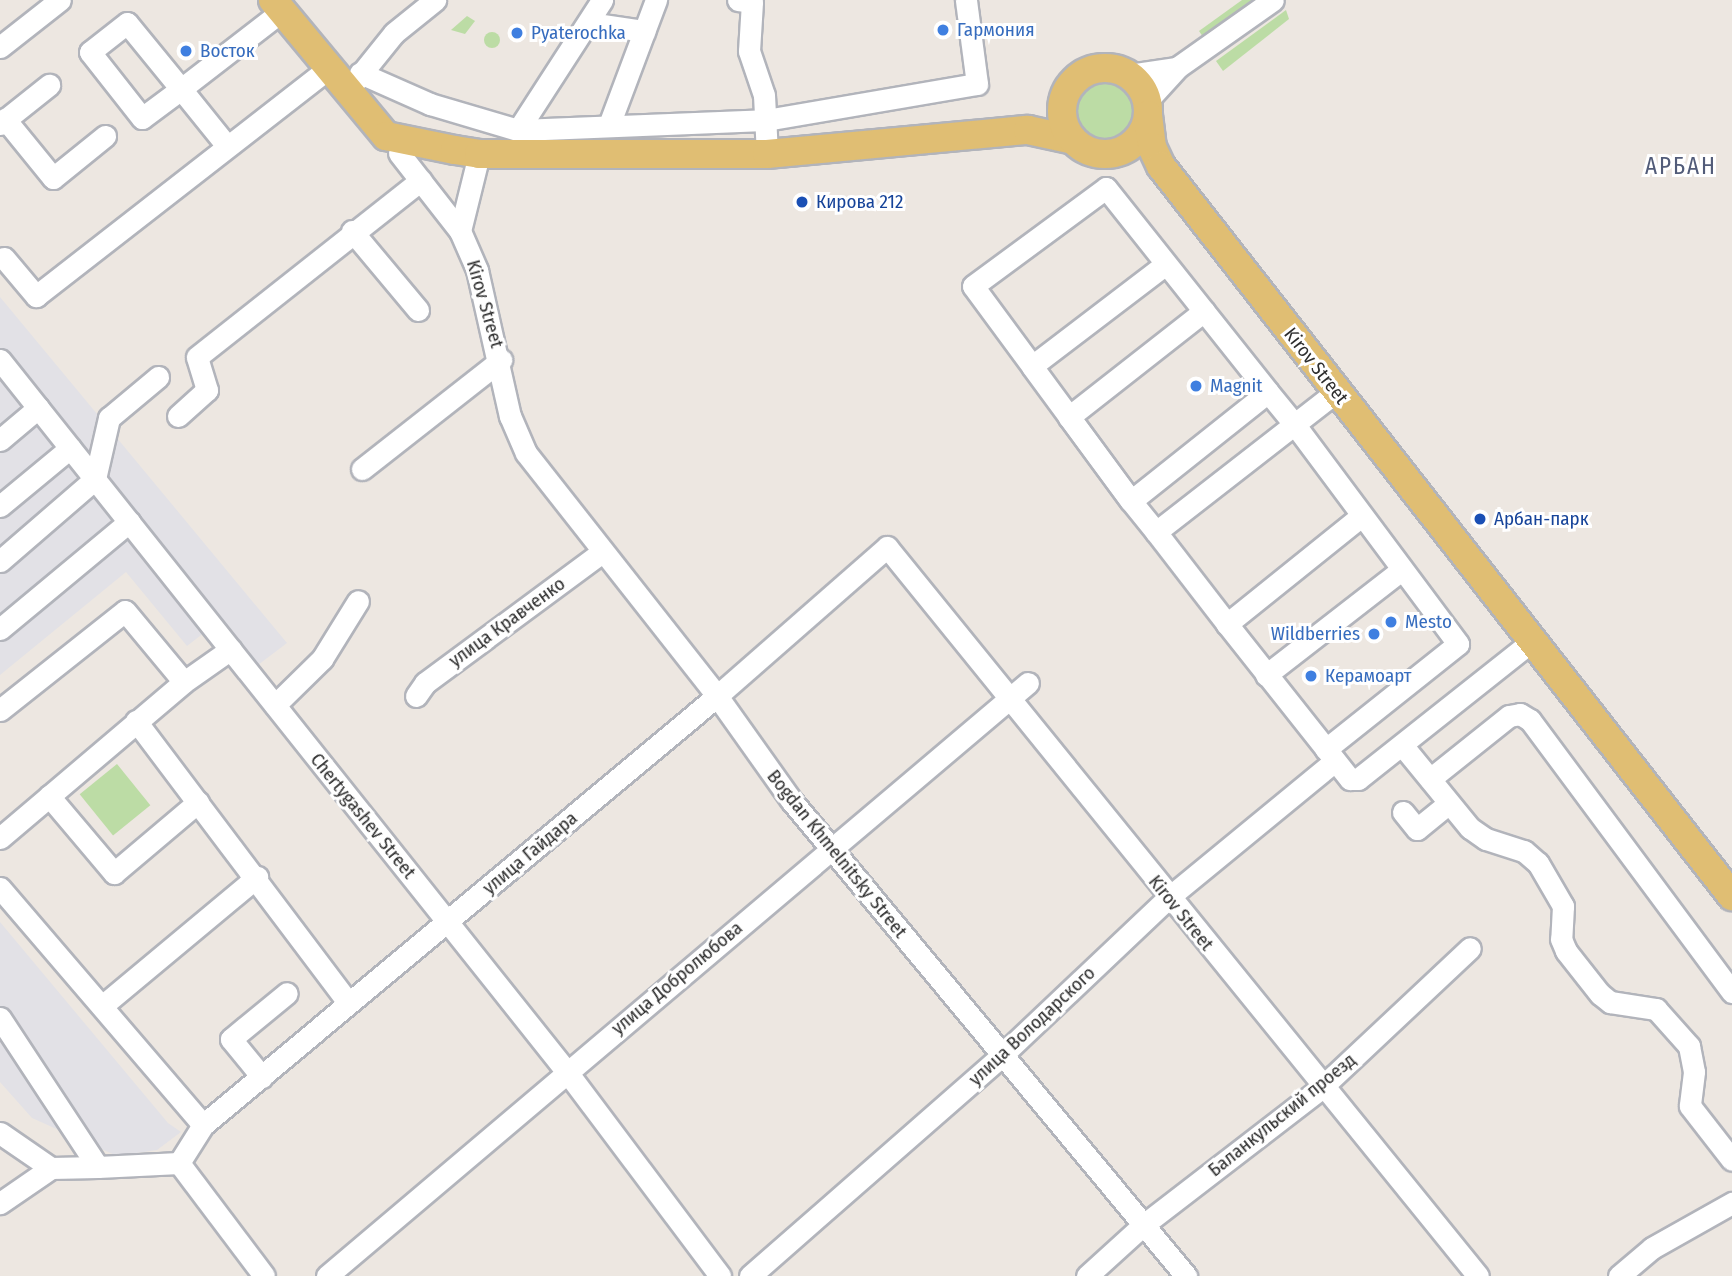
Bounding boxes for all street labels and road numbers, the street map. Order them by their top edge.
street label: Kirov Street [462,257,508,351]
street label: Kirov Street [1279,323,1353,409]
street label: улица Кравченко [444,572,570,672]
street label: Chertygashev Street [305,749,421,883]
street label: Bogdan Khmelnitsky Street [762,765,912,943]
street label: улица Гайдара [478,807,582,899]
street label: Kirov Street [1144,871,1218,955]
street label: улица Добролюбова [607,917,747,1039]
street label: улица Володарского [964,962,1100,1090]
street label: Баланкульский проезд [1204,1049,1360,1181]

